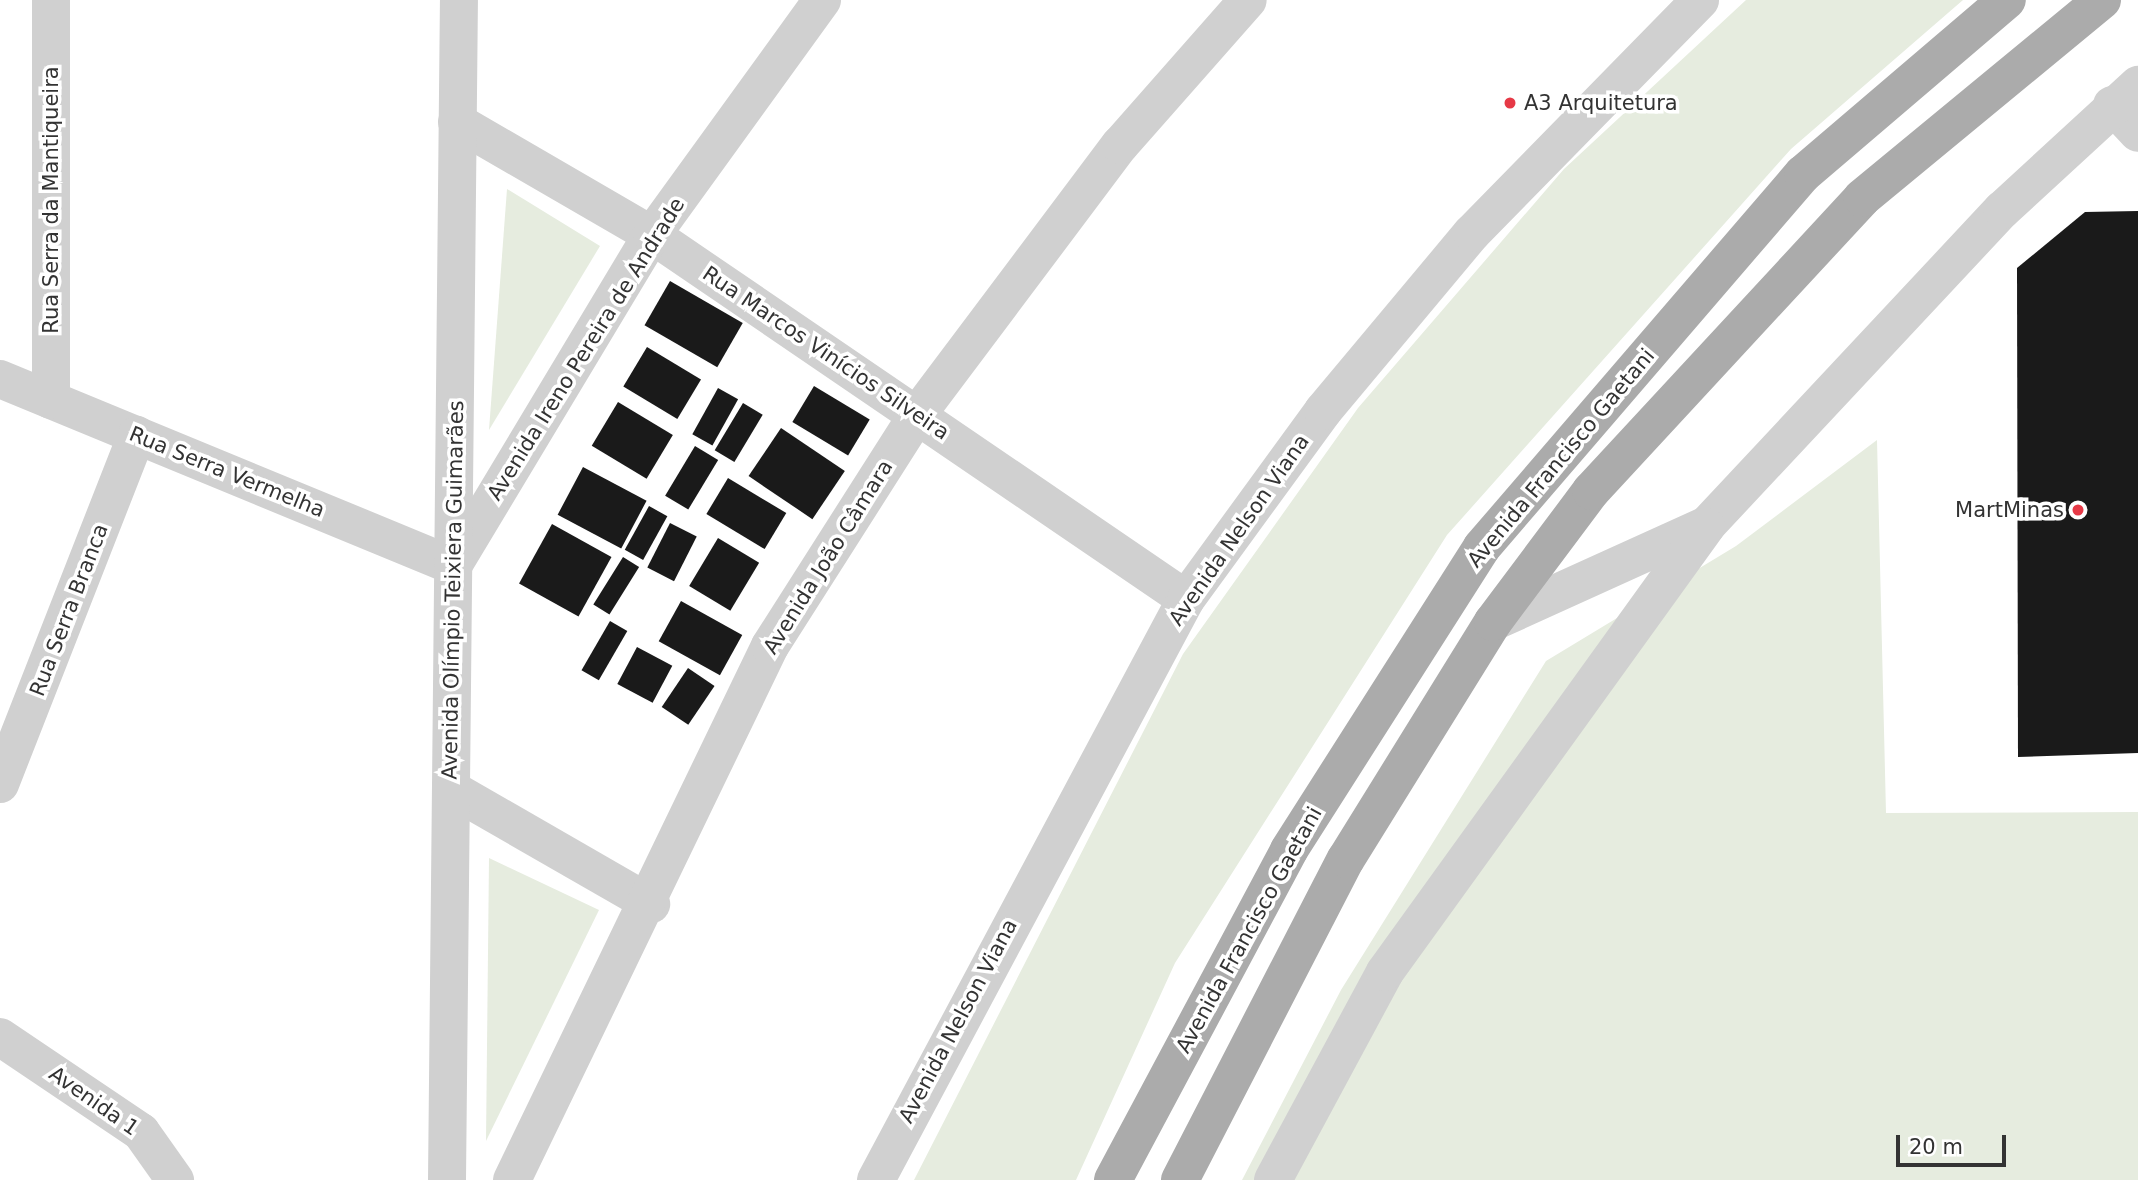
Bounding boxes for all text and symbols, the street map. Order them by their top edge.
street label: Rua Serra da Mantiqueira [38,66,64,334]
place label: A3 Arquitetura [1524,90,1678,116]
marker: A3 Arquitetura [1502,95,1518,111]
street label: Avenida Ireno Pereira de Andrade [482,193,690,505]
street label: Rua Marcos Vinícios Silveira [698,261,954,445]
street label: Avenida Francisco Gaetani [1462,344,1660,572]
street label: Avenida Olímpio Teixiera Guimarães [437,400,469,780]
street label: Rua Serra Vermelha [126,421,328,523]
street label: Avenida Nelson Viana [1163,430,1315,630]
street label: Avenida João Câmara [758,455,898,659]
place label: MartMinas [1955,497,2064,523]
marker: MartMinas [2070,502,2086,518]
street label: Rua Serra Branca [24,520,114,700]
street label: Avenida Francisco Gaetani [1171,803,1327,1057]
street label: Avenida Nelson Viana [893,915,1023,1127]
street label: Avenida 1 [44,1061,144,1141]
scale bar [1900,1120,2010,1164]
text: 20 m [1909,1135,1963,1159]

